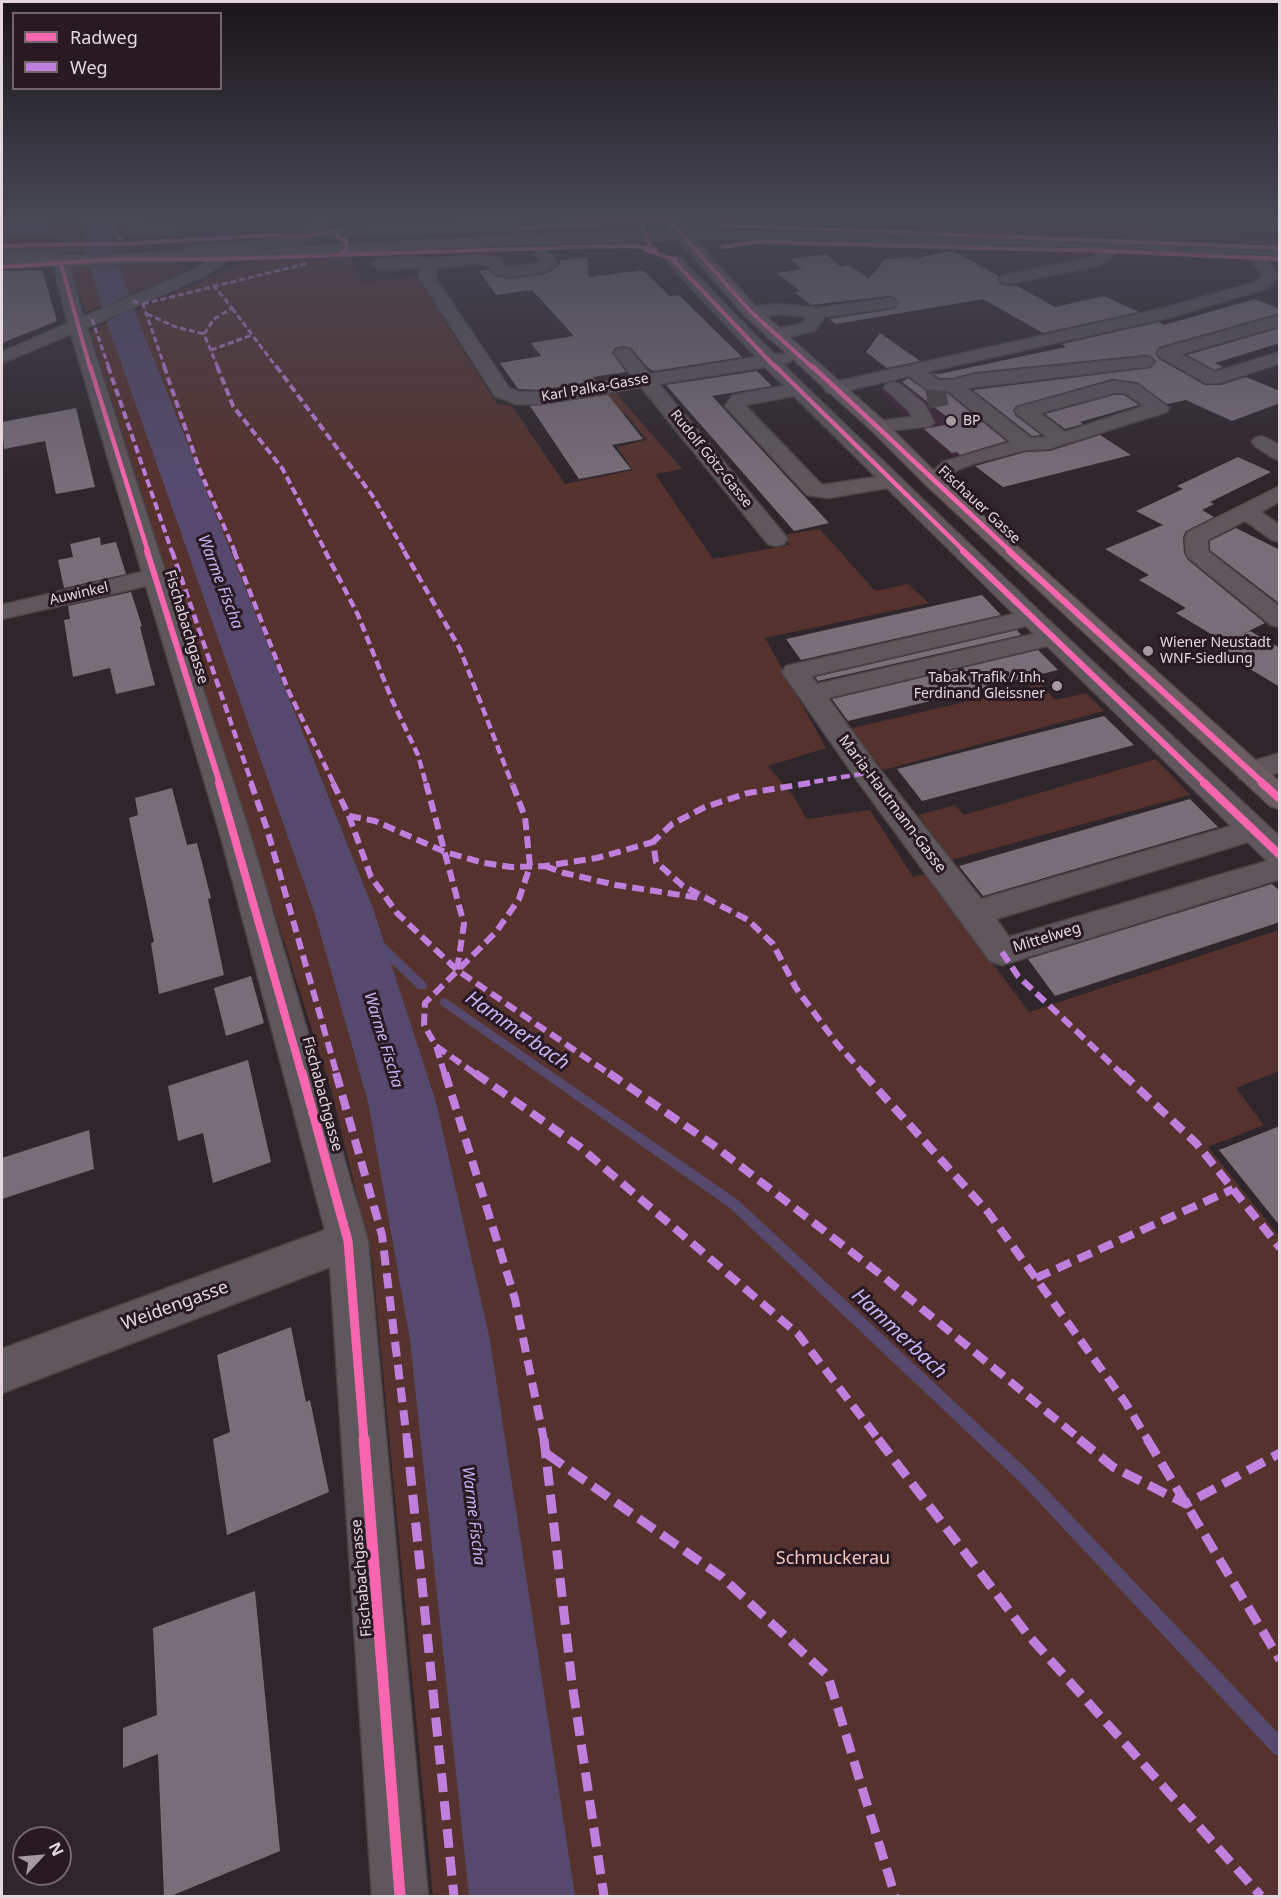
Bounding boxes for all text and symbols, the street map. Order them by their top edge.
legend [12,12,222,90]
text: Radweg [70,25,138,49]
text: Weg [70,55,108,79]
street label: Karl Palka-Gasse [540,370,650,406]
street label: Rudolf Götz-Gasse [667,407,755,511]
place label: BP [963,413,981,429]
marker: BP [944,414,958,428]
street label: Fischauer Gasse [934,463,1024,547]
water label: Warme Fischa [193,532,247,632]
street label: Fischabachgasse [160,568,212,686]
street label: Auwinkel [48,579,110,609]
place label: Wiener Neustadt WNF-Siedlung [1160,635,1271,668]
marker: Wiener Neustadt WNF-Siedlung [1141,644,1155,658]
place label: Tabak Trafik / Inh. Ferdinand Gleissner [914,670,1045,702]
marker: Tabak Trafik / Inh. Ferdinand Gleissner [1050,679,1064,693]
street label: Maria-Hautmann-Gasse [834,732,950,876]
street label: Mittelweg [1011,919,1083,957]
water label: Hammerbach [460,986,574,1076]
water label: Warme Fischa [359,990,407,1090]
street label: Fischabachgasse [298,1035,346,1153]
street label: Weidengasse [119,1277,231,1335]
water label: Hammerbach [846,1284,952,1384]
water label: Warme Fischa [457,1466,489,1566]
street label: Fischabachgasse [348,1518,376,1638]
park label: Schmuckerau [776,1548,890,1570]
north arrow [12,1826,72,1886]
text: N [44,1838,69,1860]

